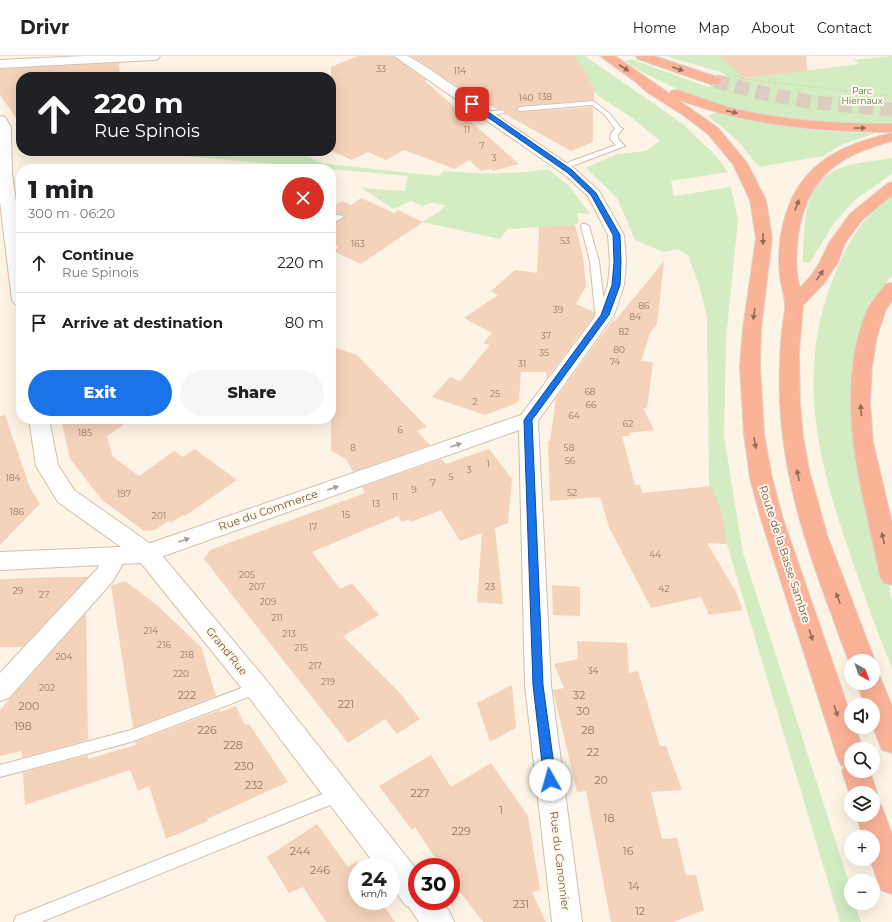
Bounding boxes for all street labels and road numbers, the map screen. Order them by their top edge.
street label: Route de la Basse Sambre [756,484,814,625]
street label: Rue du Commerce [217,486,320,534]
street label: Grand'Rue [203,624,251,678]
street label: Rue du Canonnier [547,811,573,911]

